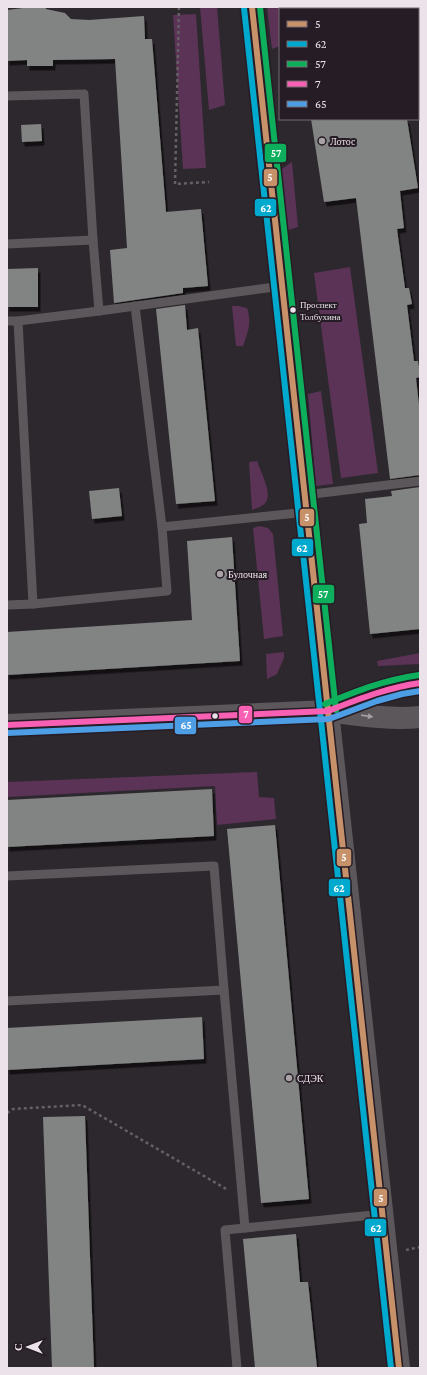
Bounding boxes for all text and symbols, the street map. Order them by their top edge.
legend [279,8,419,120]
text: 5 [315,17,321,31]
text: 62 [315,37,327,51]
text: 57 [315,57,326,71]
text: 7 [315,77,321,91]
text: 65 [315,97,327,111]
marker: Лотос [317,136,327,146]
place label: Лотос [330,136,356,147]
line badge: 57 [264,143,287,163]
text: 57 [271,147,281,159]
line badge: 5 [263,168,278,187]
text: 5 [267,171,273,183]
line badge: 62 [254,198,277,217]
text: 62 [260,202,272,214]
place label: Проспект Толбухина [300,300,341,322]
marker: Проспект Толбухина [288,305,298,315]
line badge: 5 [299,508,315,527]
text: 5 [304,511,310,523]
line badge: 62 [291,538,314,557]
text: 62 [296,542,308,554]
marker: Булочная [215,569,225,579]
place label: Булочная [228,569,268,580]
line badge: 57 [312,584,335,604]
text: 57 [318,588,328,600]
line badge: 7 [238,705,253,724]
text: 7 [243,708,249,720]
unlabelled marker [210,711,220,721]
one-way arrow [361,713,373,719]
line badge: 65 [174,716,197,735]
text: 65 [180,719,192,731]
line badge: 5 [336,848,352,867]
text: 5 [341,851,347,863]
line badge: 62 [328,878,351,897]
text: 62 [333,882,345,894]
marker: СДЭК [284,1073,294,1083]
place label: СДЭК [297,1073,324,1084]
line badge: 5 [373,1188,388,1207]
text: 5 [378,1192,384,1204]
line badge: 62 [364,1218,387,1237]
text: 62 [370,1222,382,1234]
north arrow [8,1327,48,1367]
text: С [12,1343,24,1351]

